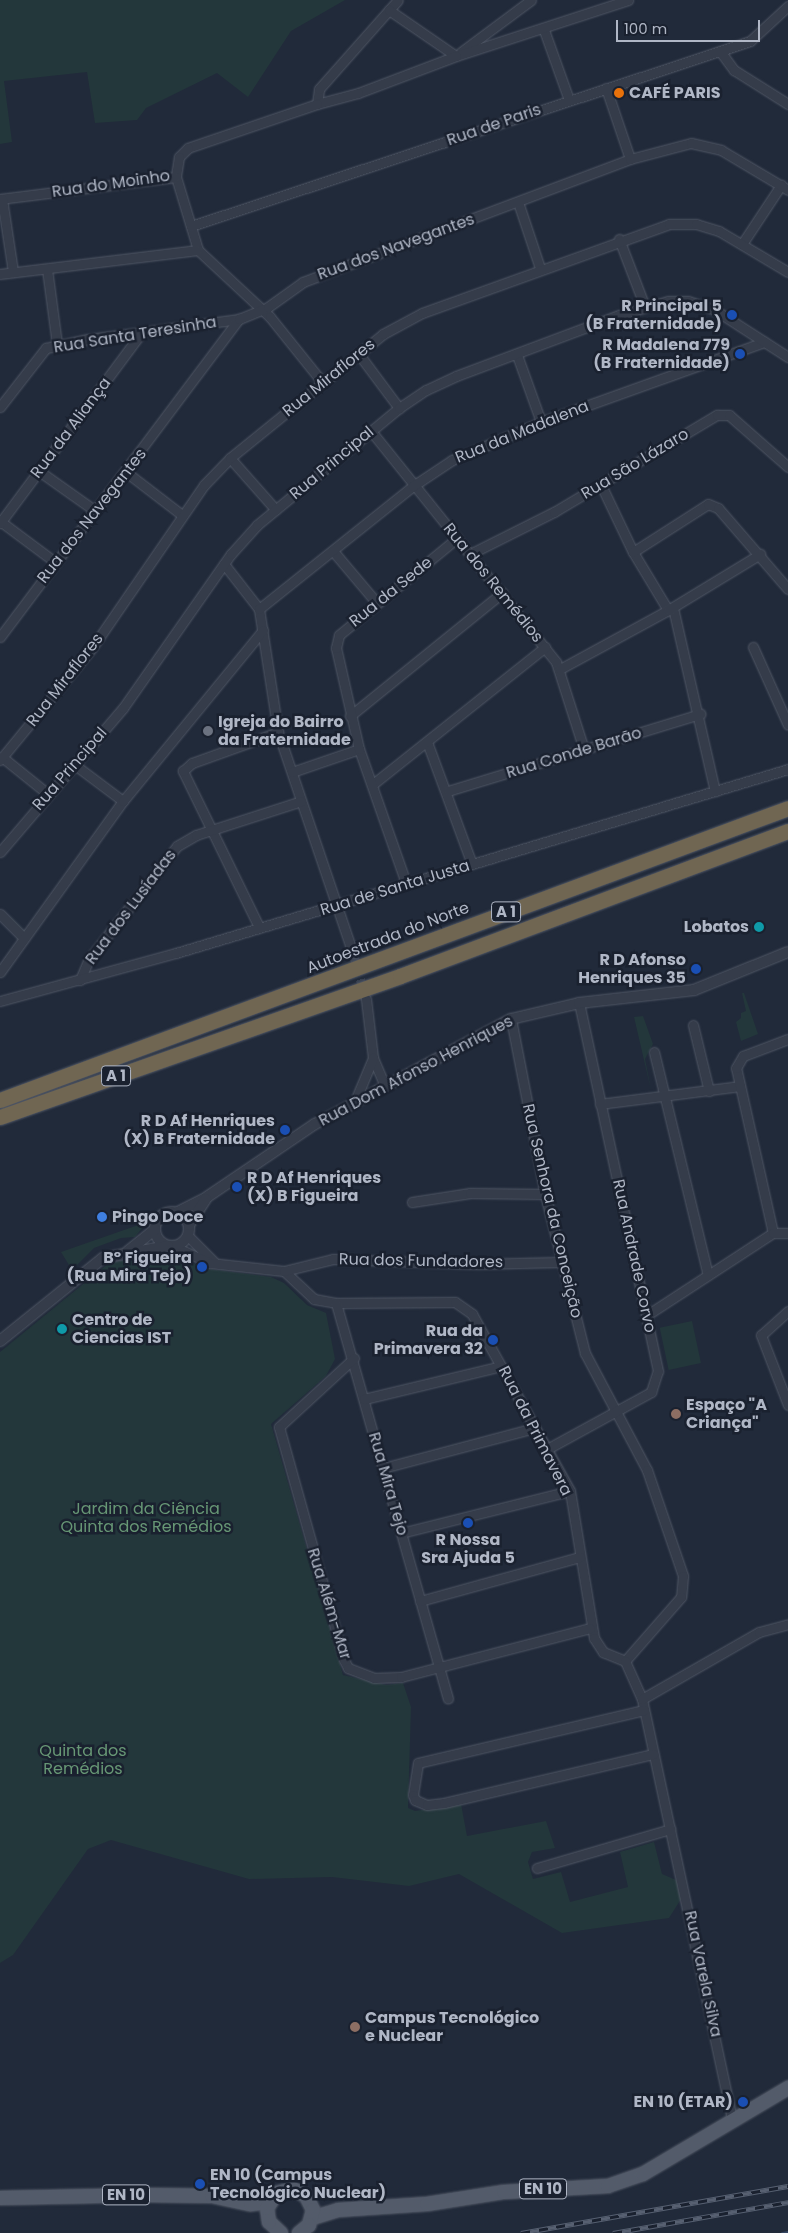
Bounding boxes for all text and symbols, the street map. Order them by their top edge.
scale bar [618,10,762,42]
text: 100 m [624,18,667,39]
place label: CAFÉ PARIS [629,83,721,103]
marker: CAFÉ PARIS [613,87,625,99]
street label: Rua de Paris [444,100,544,150]
street label: Rua do Moinho [51,166,171,202]
street label: Rua dos Navegantes [315,210,477,284]
place label: R Principal 5 (B Fraternidade) [585,296,722,334]
marker: R Principal 5 (B Fraternidade) [726,309,738,321]
street label: Rua Santa Teresinha [52,313,218,357]
street label: Rua Miraflores [279,335,379,421]
place label: R Madalena 779 (B Fraternidade) [593,335,730,373]
marker: R Madalena 779 (B Fraternidade) [734,348,746,360]
street label: Rua da Aliança [27,374,115,482]
street label: Rua da Madalena [453,396,591,468]
street label: Rua Principal [286,422,378,504]
street label: Rua São Lázaro [578,424,692,504]
street label: Rua dos Navegantes [33,445,151,587]
street label: Rua dos Remédios [439,519,547,647]
street label: Rua da Sede [346,553,436,631]
street label: Rua Miraflores [23,629,107,731]
place label: Igreja do Bairro da Fraternidade [218,712,351,750]
street label: Rua Conde Barão [504,723,644,783]
street label: Rua Principal [29,724,111,814]
marker: Igreja do Bairro da Fraternidade [202,725,214,737]
street label: Rua dos Lusíadas [82,846,180,968]
street label: Rua de Santa Justa [318,856,472,920]
street label: Autoestrada do Norte [304,898,472,978]
road number: A 1 [491,900,521,924]
place label: Lobatos [684,917,749,937]
marker: Lobatos [753,921,765,933]
place label: R D Afonso Henriques 35 [578,950,686,988]
marker: R D Afonso Henriques 35 [690,963,702,975]
street label: Rua Dom Afonso Henriques [316,1012,516,1130]
road number: A 1 [101,1064,131,1088]
street label: Rua Senhora da Conceição [518,1102,586,1320]
place label: R D Af Henriques (X) B Fraternidade [123,1111,275,1149]
marker: R D Af Henriques (X) B Fraternidade [279,1124,291,1136]
place label: R D Af Henriques (X) B Figueira [247,1168,381,1206]
street label: Rua Andrade Corvo [608,1177,660,1335]
marker: R D Af Henriques (X) B Figueira [231,1181,243,1193]
place label: Pingo Doce [112,1207,203,1227]
marker: Pingo Doce [96,1211,108,1223]
place label: Bº Figueira (Rua Mira Tejo) [67,1248,192,1286]
street label: Rua dos Fundadores [339,1250,503,1272]
marker: Bº Figueira (Rua Mira Tejo) [196,1261,208,1273]
place label: Centro de Ciencias IST [72,1310,171,1348]
place label: Rua da Primavera 32 [374,1321,483,1359]
marker: Centro de Ciencias IST [56,1323,68,1335]
marker: Rua da Primavera 32 [487,1334,499,1346]
street label: Rua da Primavera [494,1363,576,1499]
place label: Espaço "A Criança" [686,1395,767,1433]
marker: Espaço "A Criança" [670,1408,682,1420]
street label: Rua Mira Tejo [364,1430,412,1538]
park label: Jardim da Ciência Quinta dos Remédios [60,1499,232,1537]
marker: R Nossa Sra Ajuda 5 [462,1517,474,1529]
place label: R Nossa Sra Ajuda 5 [421,1530,515,1568]
street label: Rua Além-Mar [303,1546,355,1662]
park label: Quinta dos Remédios [39,1741,127,1779]
street label: Rua Varela Silva [680,1909,726,2039]
place label: Campus Tecnológico e Nuclear [365,2008,539,2046]
marker: Campus Tecnológico e Nuclear [349,2021,361,2033]
place label: EN 10 (ETAR) [633,2092,733,2112]
marker: EN 10 (ETAR) [737,2096,749,2108]
place label: EN 10 (Campus Tecnológico Nuclear) [210,2165,386,2203]
road number: EN 10 [518,2176,568,2202]
marker: EN 10 (Campus Tecnológico Nuclear) [194,2178,206,2190]
road number: EN 10 [101,2182,151,2208]

